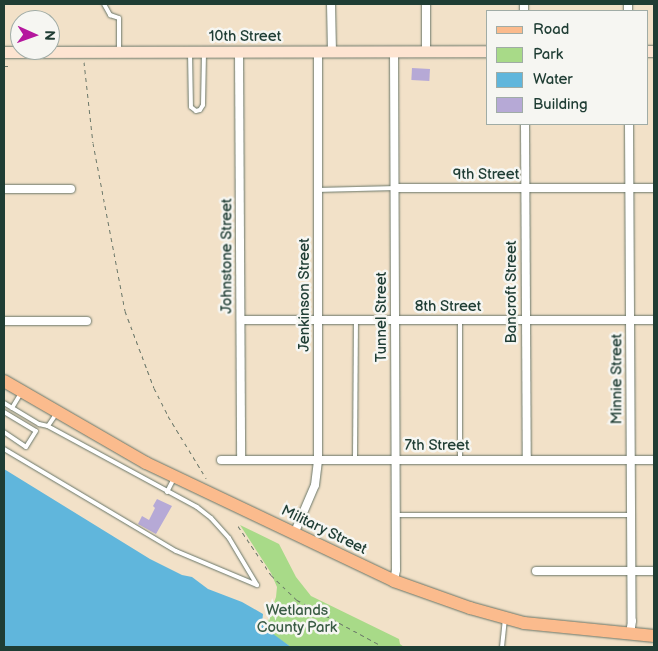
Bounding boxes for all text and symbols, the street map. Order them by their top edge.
north arrow [10,10,60,60]
legend [486,10,648,125]
text: Road [533,20,569,39]
street label: 10th Street [209,28,281,46]
text: N [41,30,58,41]
text: Park [533,45,563,64]
text: Water [533,70,573,89]
text: Building [533,95,588,114]
street label: 9th Street [453,166,519,184]
street label: Johnstone Street [218,198,236,314]
street label: Jenkinson Street [296,238,314,352]
street label: Bancroft Street [503,240,521,344]
street label: Tunnel Street [373,272,391,362]
street label: 8th Street [415,298,481,316]
street label: Minnie Street [608,333,626,425]
street label: 7th Street [404,437,470,455]
street label: Military Street [278,501,370,559]
park label: Wetlands County Park [256,601,338,636]

